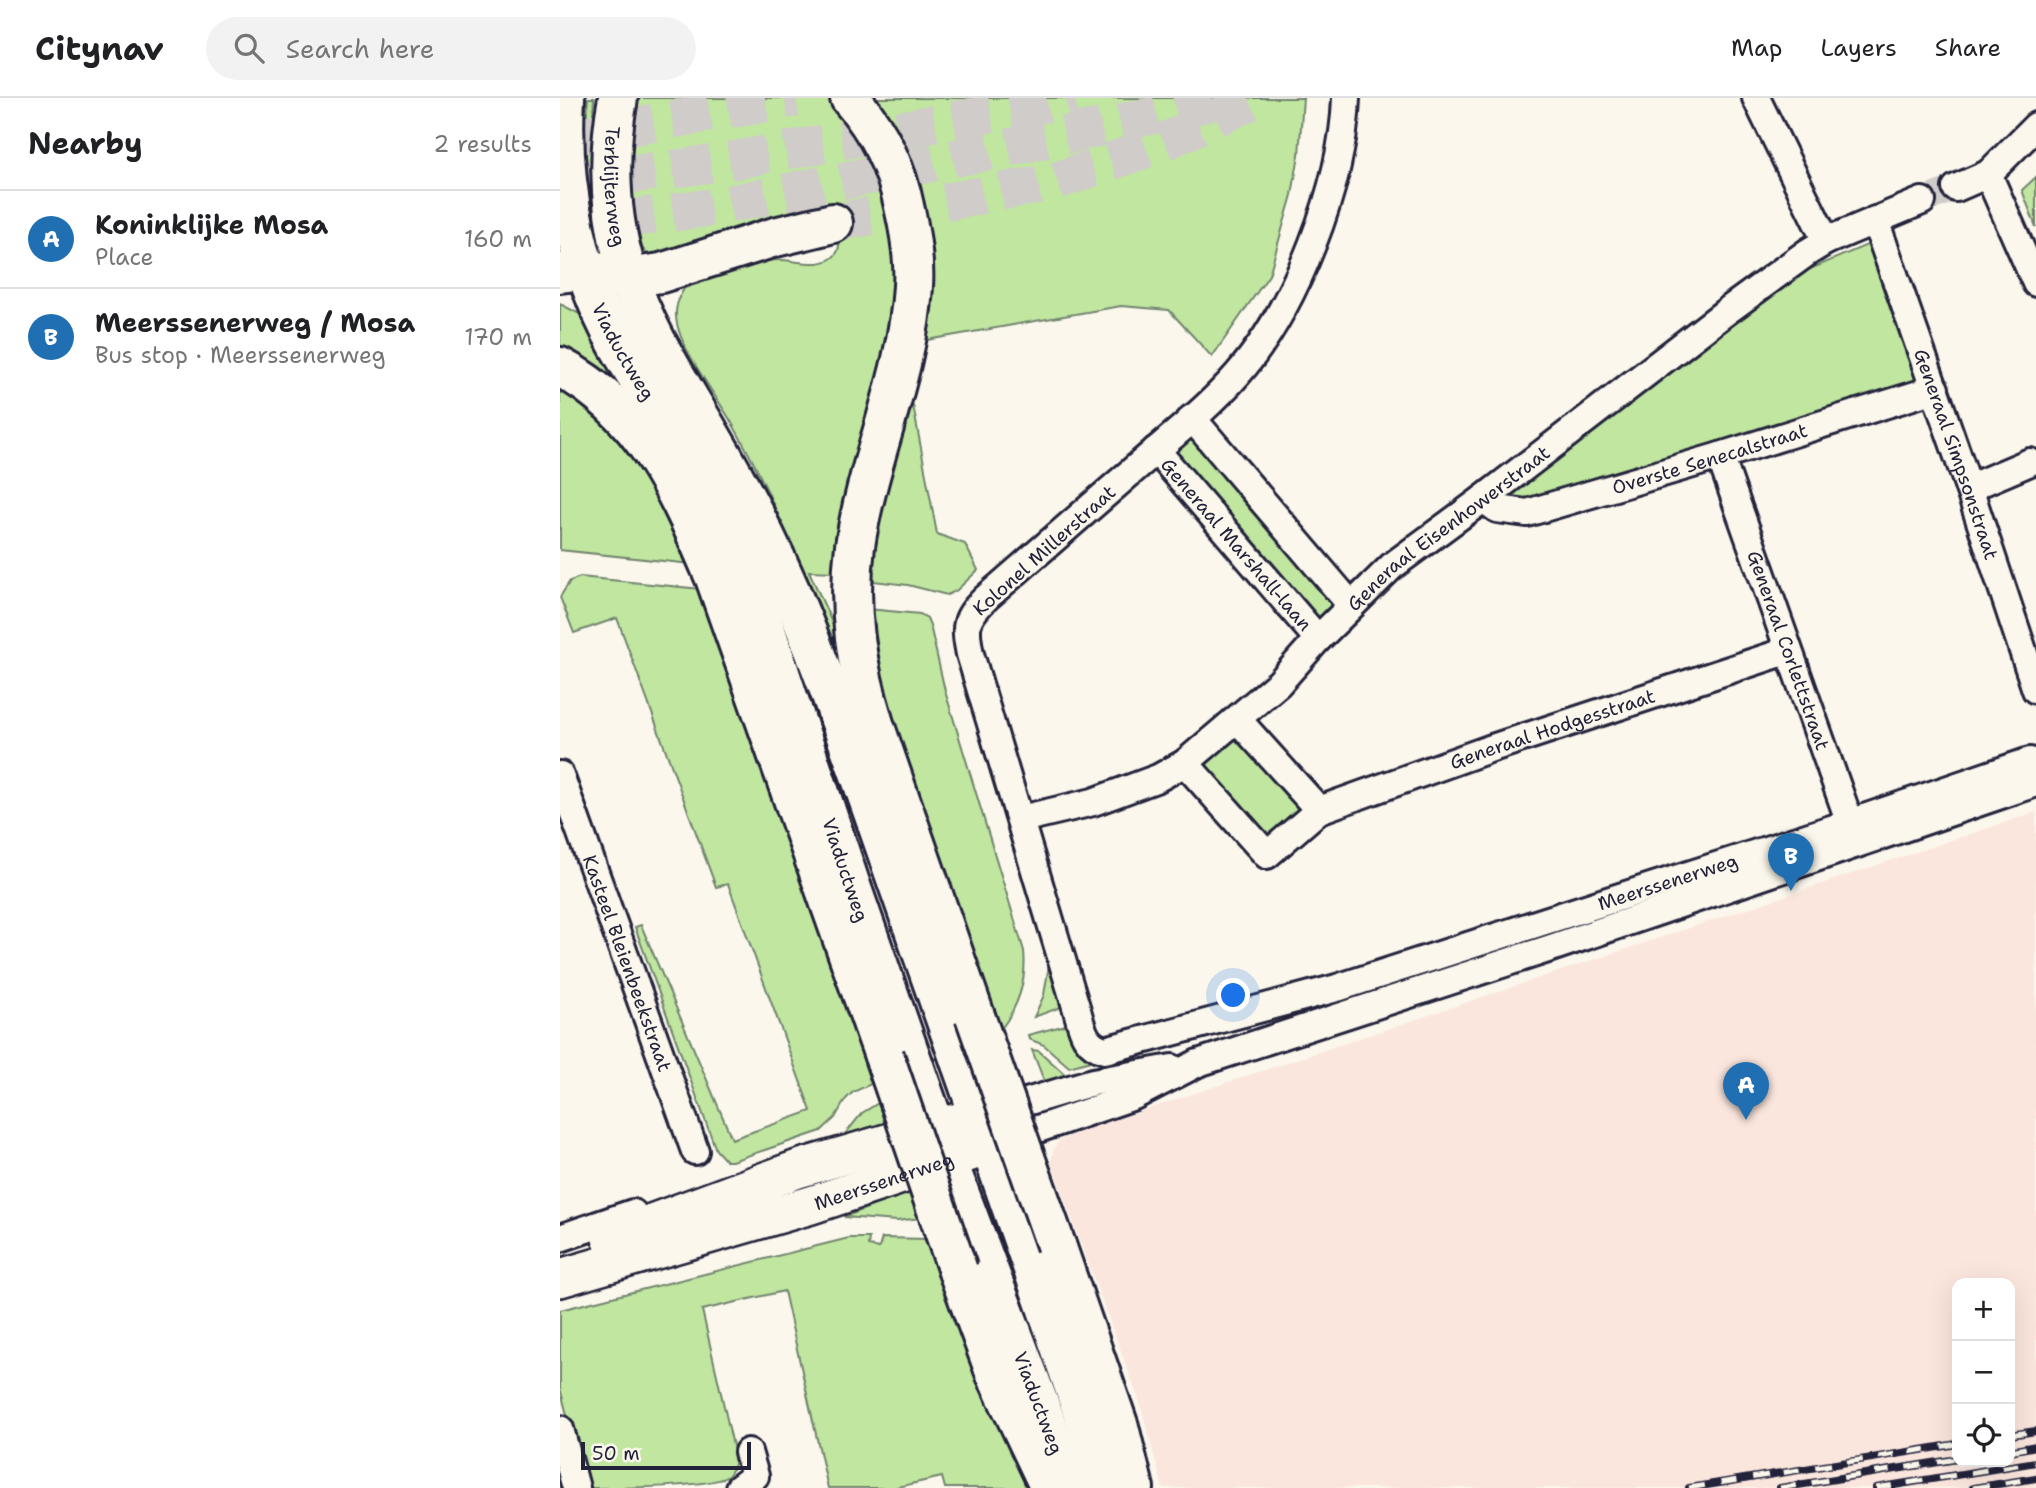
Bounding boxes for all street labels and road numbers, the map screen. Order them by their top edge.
street label: Terblijterweg [598,125,632,249]
street label: Viaductweg [586,299,661,405]
street label: Generaal Simpsonstraat [1908,346,2004,563]
street label: Overste Senecalstraat [1609,418,1810,500]
street label: Generaal Eisenhowerstraat [1342,440,1555,616]
street label: Generaal Marshall-laan [1155,453,1318,636]
street label: Kolonel Millerstraat [968,480,1121,621]
street label: Generaal Corlettstraat [1741,547,1835,754]
street label: Generaal Hodgesstraat [1446,683,1658,775]
street label: Viaductweg [816,815,875,925]
street label: Meerssenerweg [1595,848,1741,916]
street label: Kasteel Bleienbeekstraat [577,852,677,1075]
street label: Meerssenerweg [811,1147,957,1216]
street label: Viaductweg [1008,1348,1069,1458]

